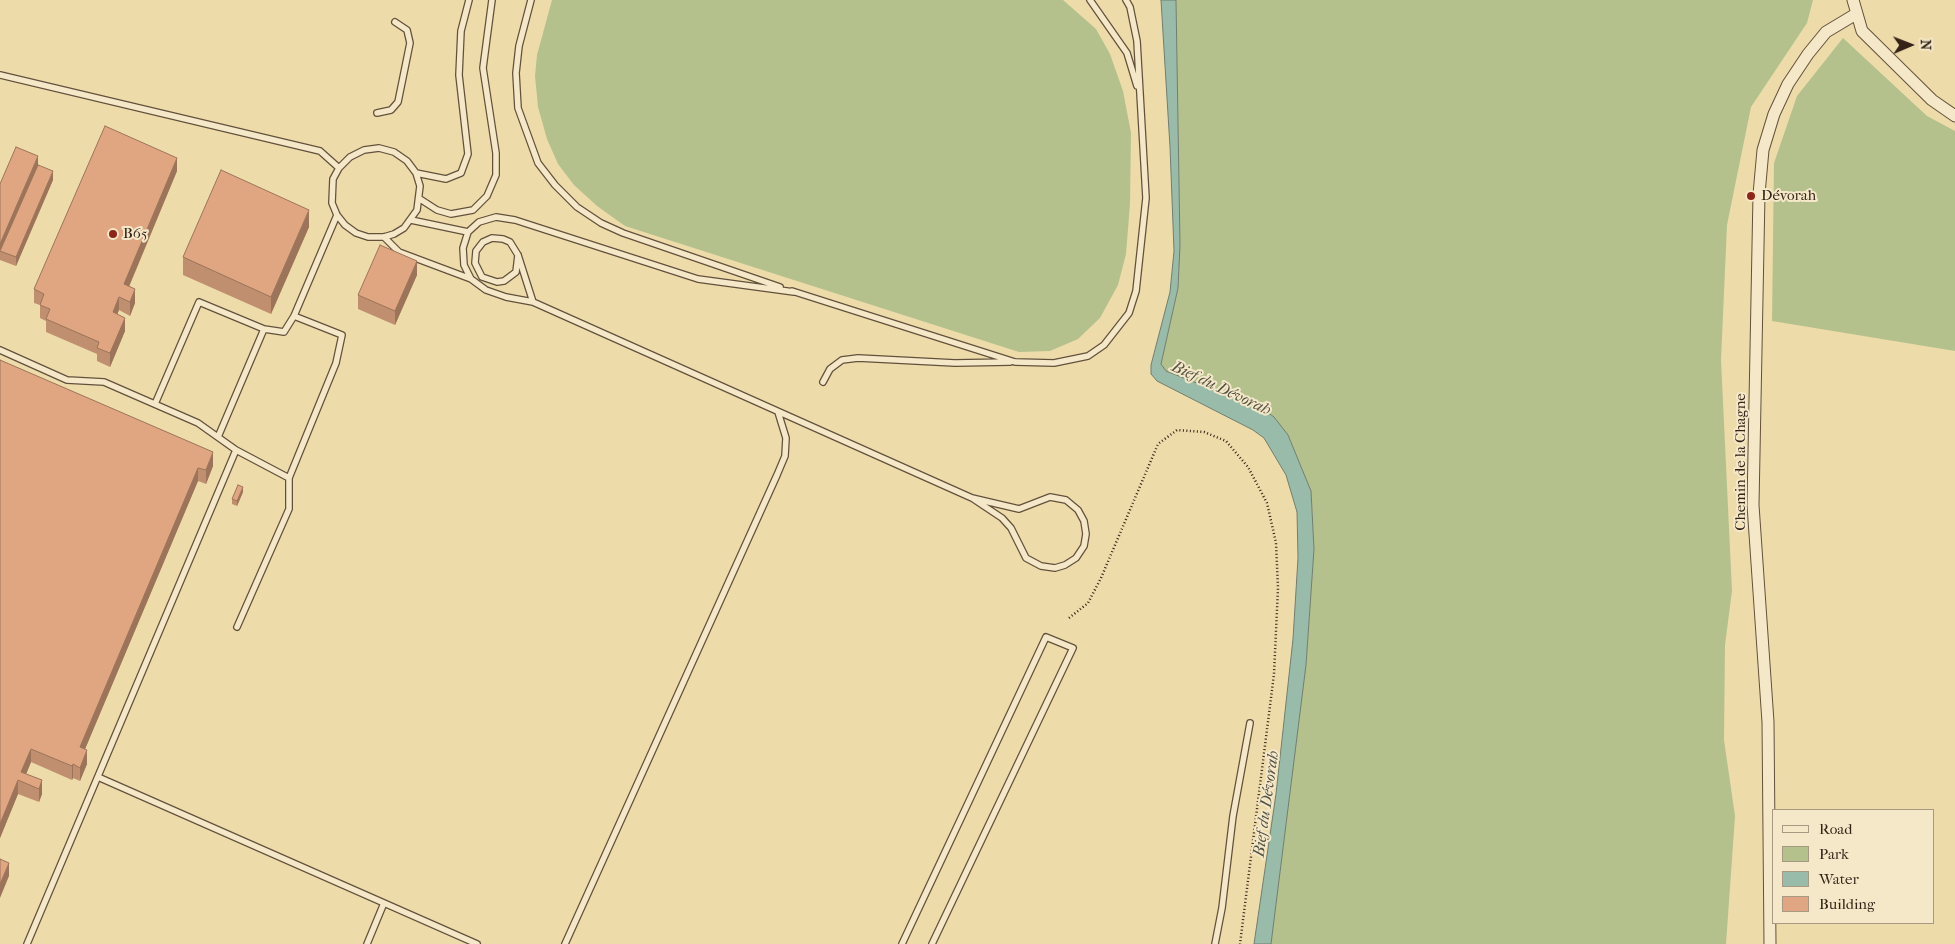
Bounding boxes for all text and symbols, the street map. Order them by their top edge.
north arrow [1885,20,1935,70]
text: N [1917,39,1934,50]
place label: Dévorah [1761,187,1816,205]
marker: Dévorah [1745,190,1757,202]
place label: B65 [123,225,147,243]
marker: B65 [107,228,119,240]
water label: Bief du Dévorah [1168,358,1274,420]
street label: Chemin de la Chagne [1732,393,1750,531]
water label: Bief du Dévorah [1250,750,1284,858]
legend [1772,809,1935,924]
text: Road [1819,820,1852,838]
text: Park [1819,845,1849,863]
text: Water [1819,870,1859,888]
text: Building [1819,895,1875,913]

